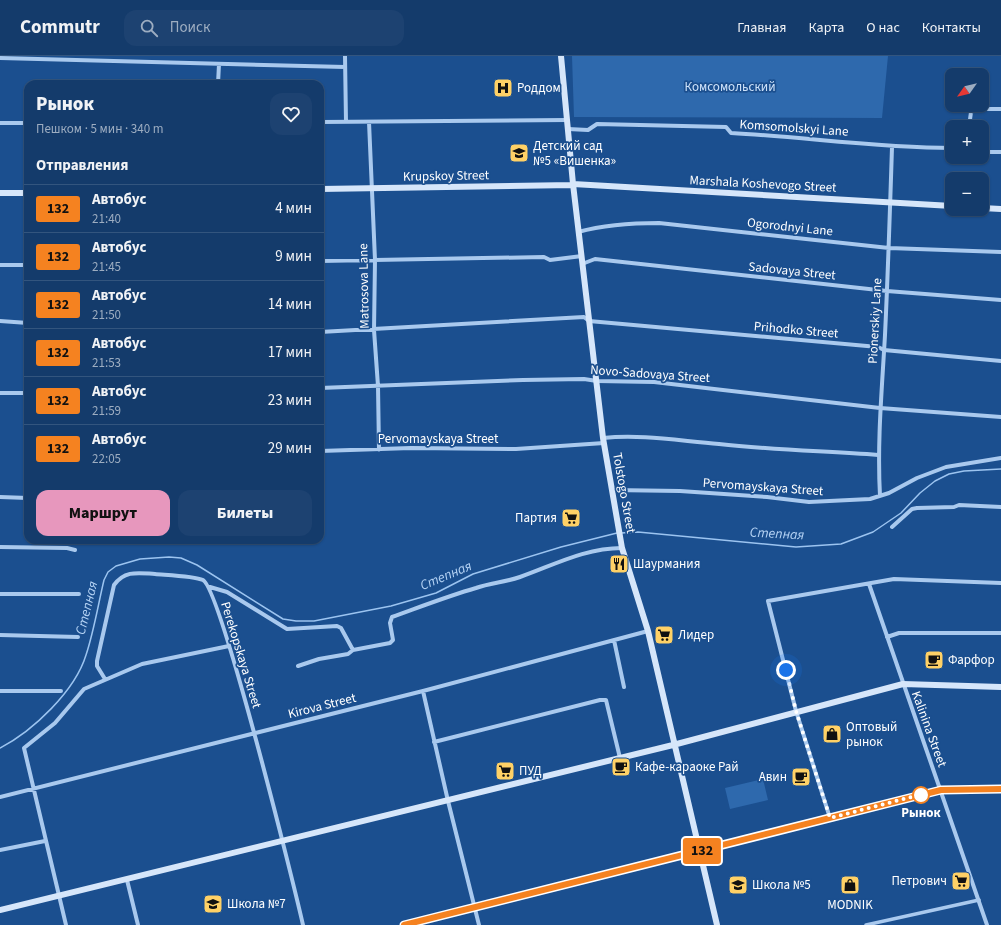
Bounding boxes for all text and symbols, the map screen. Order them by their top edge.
search box [124,10,404,46]
text: Commutr [20,14,100,41]
icon: search [138,17,160,39]
text: Поиск [170,17,210,38]
text: Главная [737,18,786,38]
text: Карта [808,18,844,38]
text: О нас [866,18,900,38]
text: Контакты [922,18,981,38]
north arrow [945,68,989,112]
map controls [945,68,989,216]
hospital icon: Роддом [492,77,514,99]
park label: Комсомольский [684,78,776,96]
place label: Роддом [517,79,561,97]
text: Рынок [36,91,94,118]
button: heart [270,93,312,135]
street label: Komsomolskyi Lane [739,115,849,141]
text: Пешком · 5 мин · 340 m [36,120,164,138]
button: + [945,120,989,164]
place label: Детский сад №5 «Вишенка» [533,137,616,170]
school or university icon: Детский сад №5 «Вишенка» [508,142,530,164]
text: Отправления [36,155,129,176]
street label: Krupskoy Street [403,166,490,186]
street label: Marshala Koshevogo Street [689,171,838,197]
button: − [945,172,989,216]
text: Автобус [92,189,146,210]
text: 4 мин [275,198,312,219]
text: 132 [47,199,69,219]
text: 21:40 [92,210,121,228]
street label: Ogorodnyi Lane [746,214,834,240]
text: Автобус [92,237,146,258]
street label: Matrosova Lane [354,243,374,329]
text: 9 мин [275,246,312,267]
text: 132 [47,247,69,267]
street label: Sadovaya Street [747,257,837,285]
text: 21:45 [92,258,121,276]
street label: Pionerskiy Lane [864,278,886,364]
text: Автобус [92,285,146,306]
text: 14 мин [268,294,312,315]
text: 132 [47,295,69,315]
text: 21:50 [92,306,121,324]
street label: Prihodko Street [753,317,840,343]
text: Автобус [92,333,146,354]
text: 17 мин [268,342,312,363]
text: 132 [47,343,69,363]
text: 21:53 [92,354,121,372]
street label: Novo-Sadovaya Street [590,361,711,387]
text: Автобус [92,381,146,402]
text: 23 мин [268,390,312,411]
text: 132 [47,391,69,411]
text: 21:59 [92,402,121,420]
text: Автобус [92,429,146,450]
street label: Pervomayskaya Street [378,430,499,448]
text: 29 мин [268,438,312,459]
text: 132 [47,439,69,459]
text: 22:05 [92,450,121,468]
street label: Tolstogo Street [608,451,640,535]
street label: Pervomayskaya Street [702,474,824,500]
button: Маршрут [36,490,170,536]
button: Билеты [178,490,312,536]
supermarket icon: Партия [560,507,582,529]
place label: Партия [515,509,557,527]
water label: Степная [749,523,805,545]
restaurant icon: Шаурмания [608,553,630,575]
place label: Шаурмания [633,555,700,573]
water label: Степная [417,556,475,596]
water label: Степная [71,579,103,637]
street label: Perekopskaya Street [216,599,266,711]
supermarket icon: Лидер [653,624,675,646]
place label: Лидер [678,626,714,644]
cafe icon: Фарфор [923,649,945,671]
place label: Фарфор [948,651,995,669]
your location [776,660,796,680]
street label: Kalinina Street [907,688,951,770]
street label: Kirova Street [286,689,359,723]
place label: Оптовый рынок [846,718,897,751]
shop icon: Оптовый рынок [821,723,843,745]
cafe icon: Кафе-караоке Рай [610,756,632,778]
place label: Кафе-караоке Рай [635,758,739,776]
supermarket icon: ПУД [494,760,516,782]
place label: ПУД [519,762,542,780]
cafe icon: Авин [790,766,812,788]
place label: Авин [759,768,787,786]
marker: Рынок [912,786,930,804]
place label: Рынок [901,804,942,822]
line badge: 132 [679,838,725,864]
text: 132 [691,841,713,861]
supermarket icon: Петрович [950,870,972,892]
place label: Петрович [891,872,947,890]
school or university icon: Школа №5 [727,874,749,896]
shop icon: MODNIK [839,874,861,896]
place label: Школа №5 [752,876,811,894]
school or university icon: Школа №7 [202,893,224,915]
place label: Школа №7 [227,895,286,913]
place label: MODNIK [827,896,873,914]

